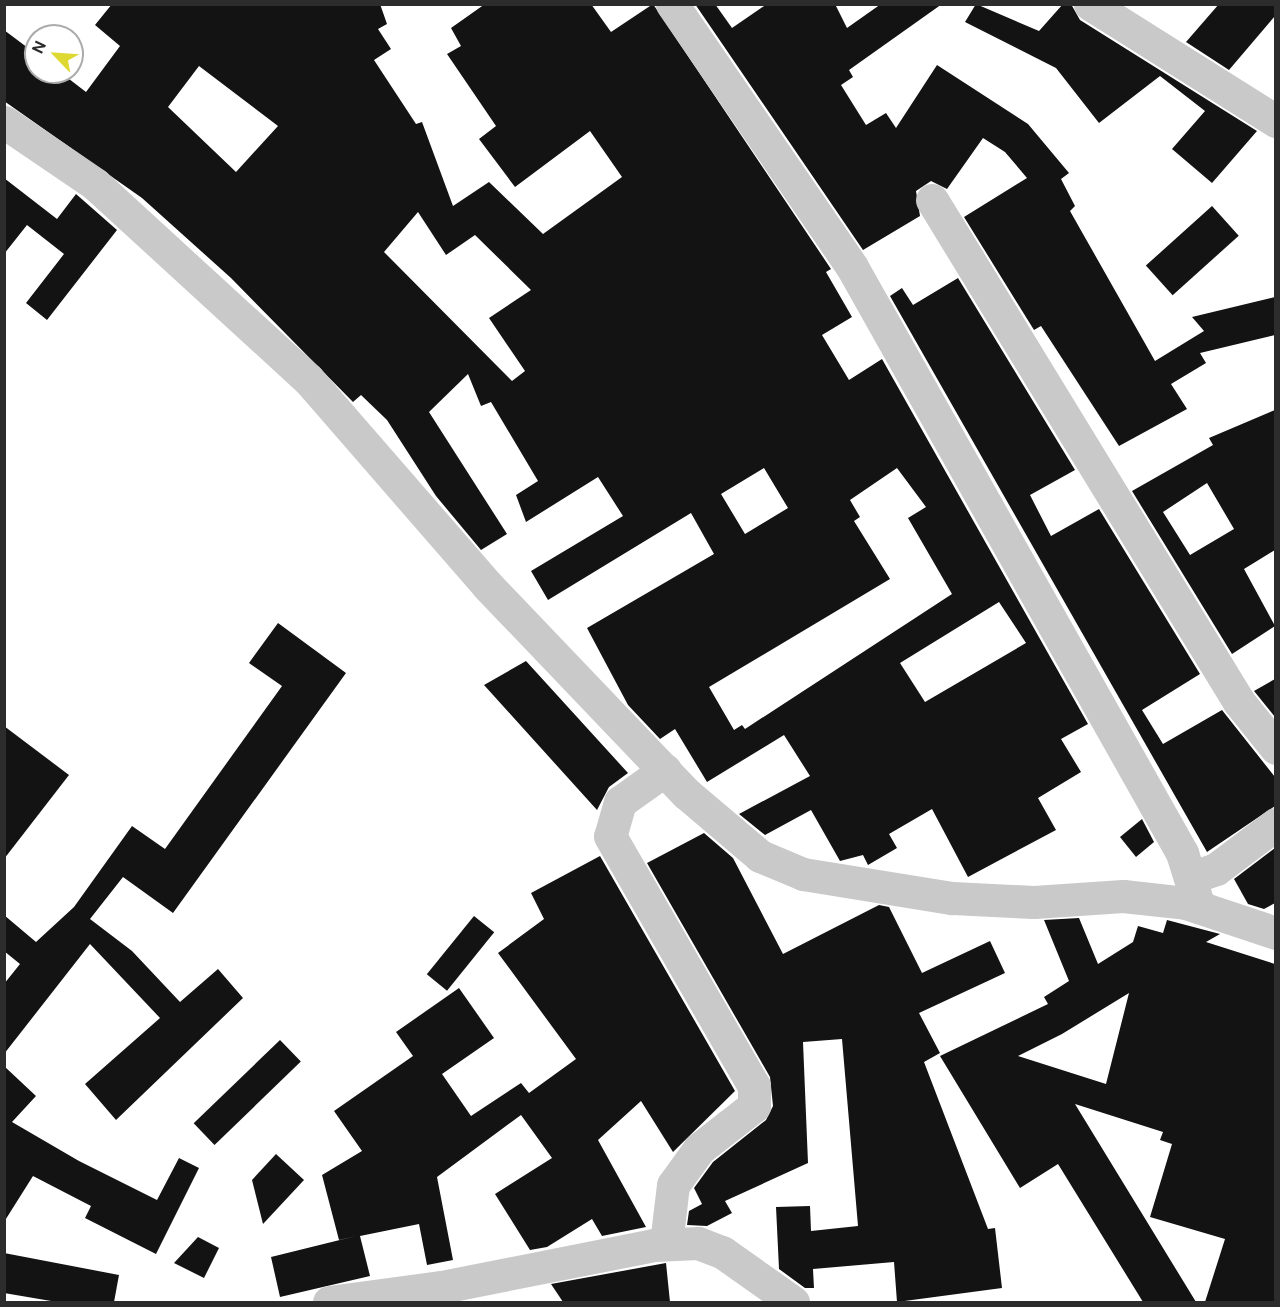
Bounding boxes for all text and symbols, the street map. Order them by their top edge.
north arrow [24,24,84,84]
text: N [27,37,51,57]

